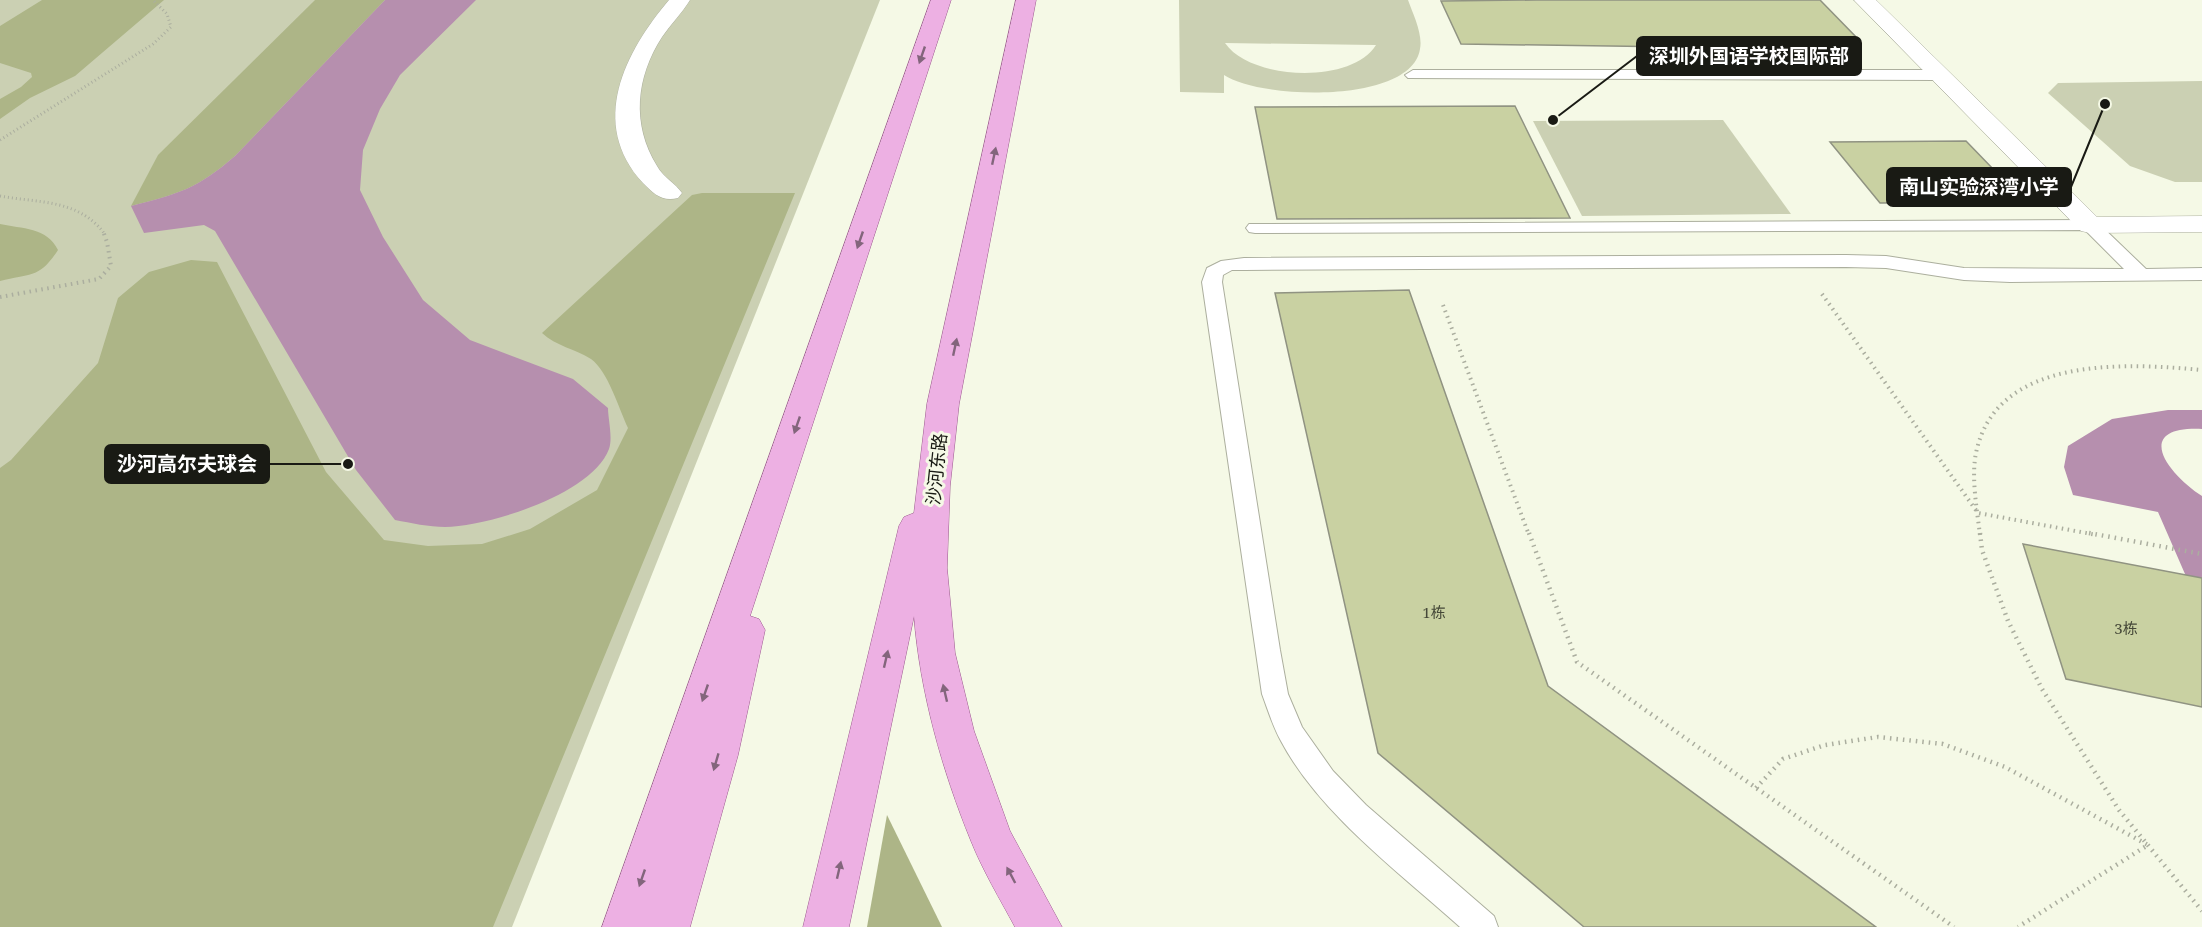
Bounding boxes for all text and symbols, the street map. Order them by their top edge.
callout: 深圳外国语学校国际部 [1637,37,1861,75]
text: 深圳外国语学校国际部 [1649,42,1849,69]
one-way arrow [917,46,927,64]
one-way arrow [990,146,999,165]
callout: 南山实验深湾小学 [1887,168,2071,206]
text: 南山实验深湾小学 [1899,173,2059,200]
one-way arrow [854,231,864,249]
one-way arrow [951,337,960,356]
one-way arrow [792,416,801,434]
street label: 沙河东路 [920,432,952,506]
callout: 沙河高尔夫球会 [105,445,269,483]
text: 沙河高尔夫球会 [117,450,257,477]
house number: 1栋 [1422,602,1446,622]
house number: 3栋 [2114,618,2138,638]
one-way arrow [882,649,891,668]
one-way arrow [940,683,950,702]
one-way arrow [700,685,710,703]
one-way arrow [711,753,720,771]
one-way arrow [834,861,844,879]
one-way arrow [1006,867,1016,884]
one-way arrow [637,869,646,887]

